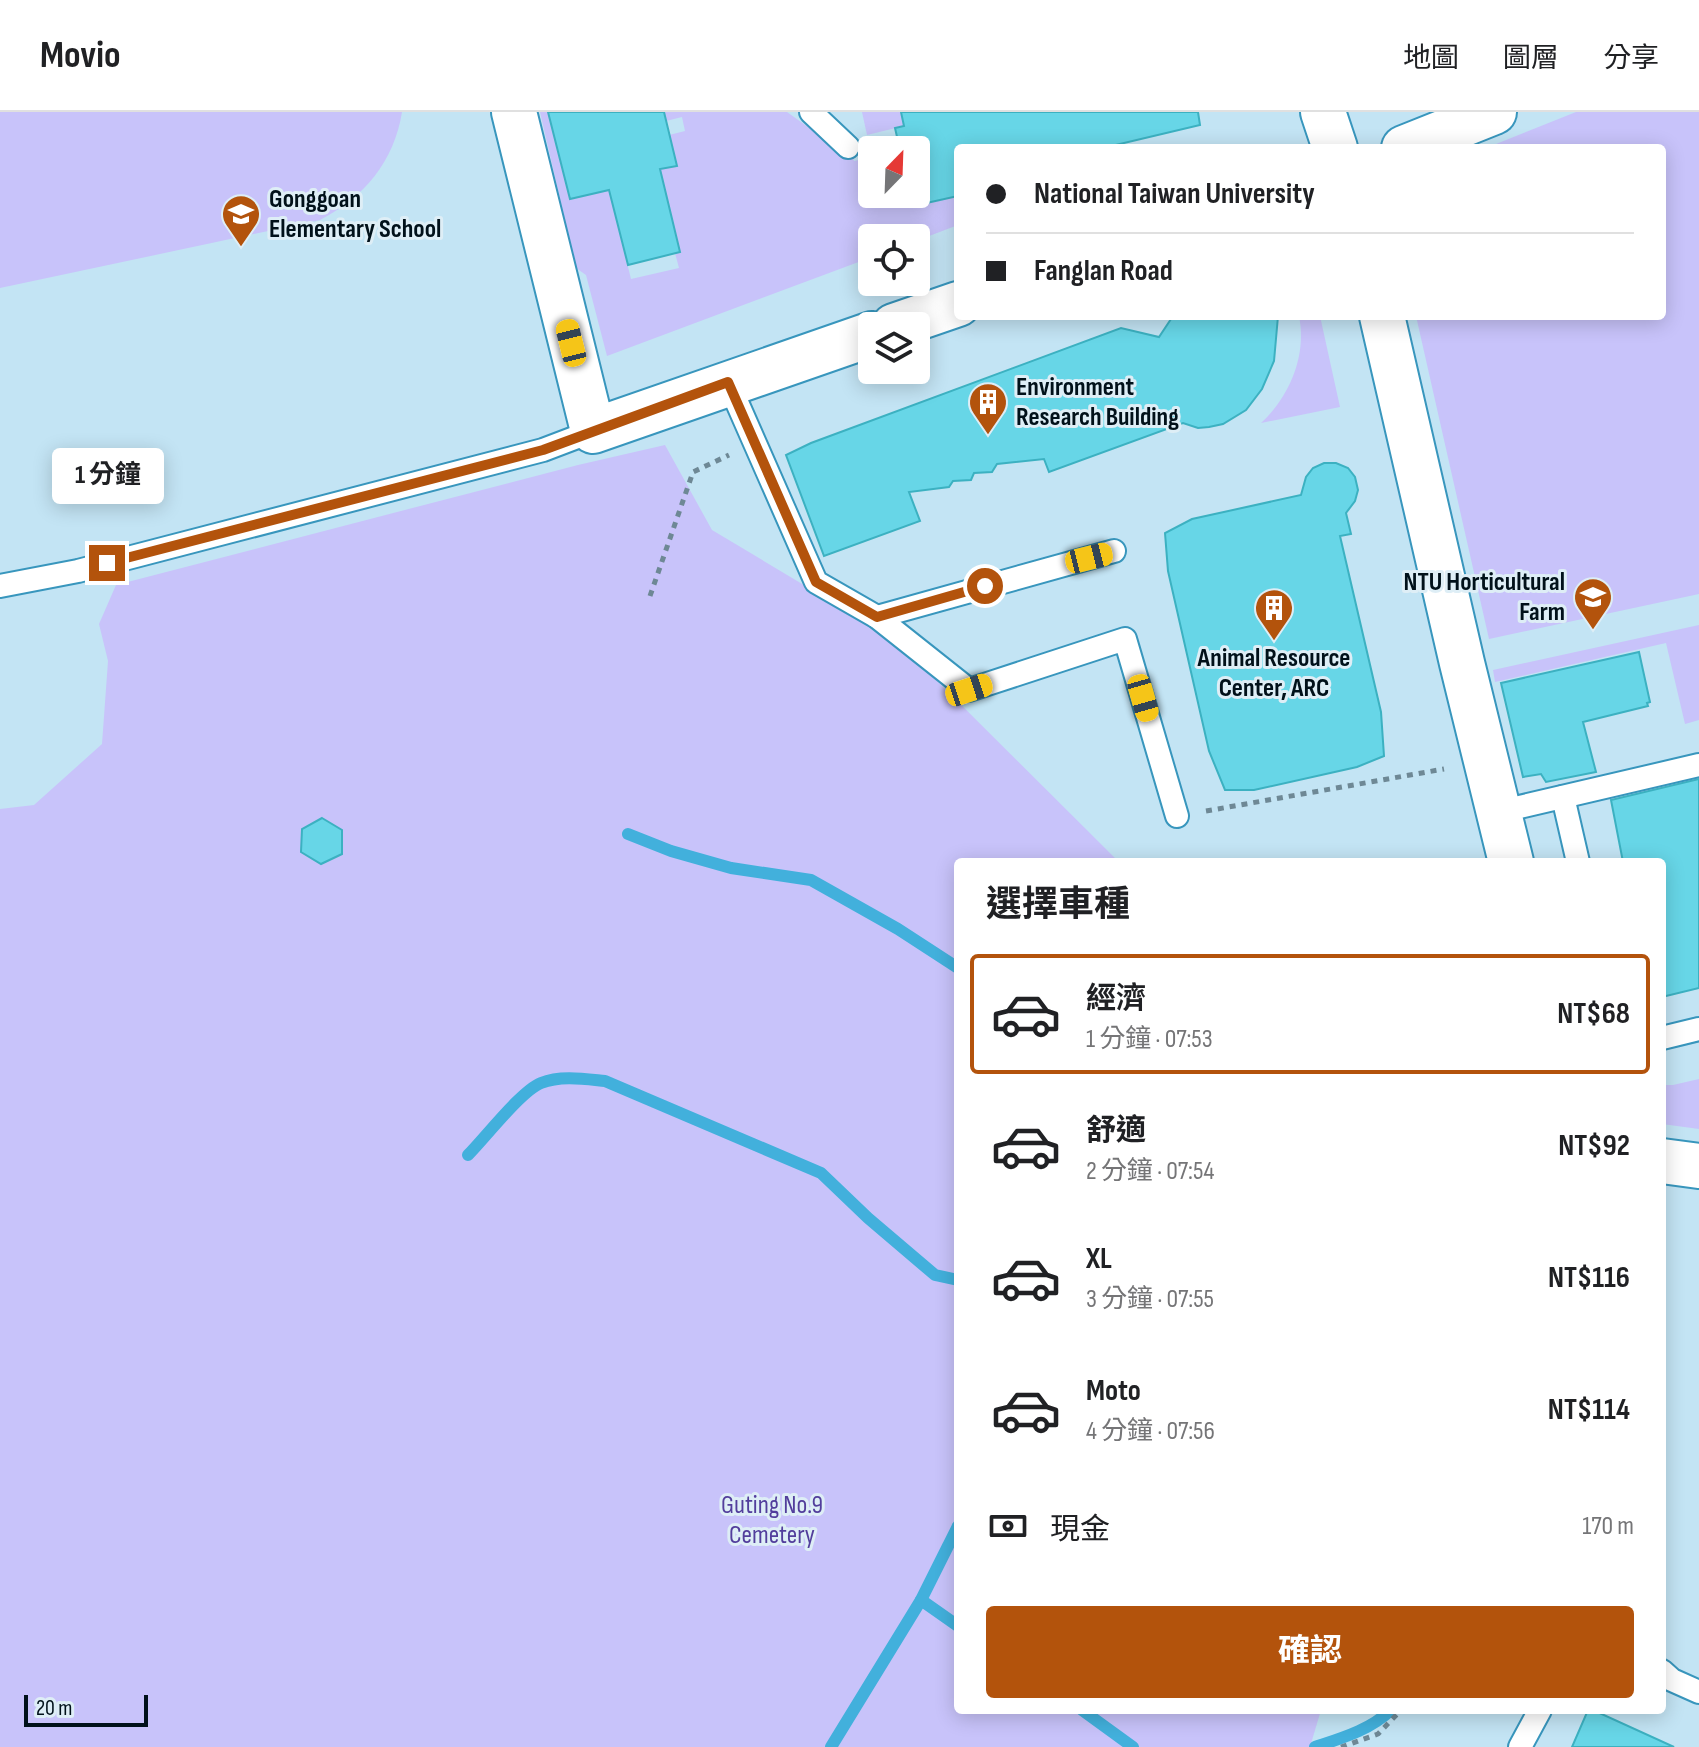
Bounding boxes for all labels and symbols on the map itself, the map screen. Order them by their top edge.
north arrow [858,136,930,208]
place label: Gonggoan Elementary School [269,184,441,245]
school or university icon: Gonggoan Elementary School [220,193,262,248]
car [554,317,588,369]
place label: Environment Research Building [1016,372,1179,433]
building icon: Environment Research Building [967,381,1009,436]
callout: 1 分鐘 [51,447,163,503]
car [1063,541,1115,575]
route end [89,545,125,581]
place label: NTU Horticultural Farm [1404,567,1565,628]
route start [967,568,1003,604]
school or university icon: NTU Horticultural Farm [1572,576,1614,631]
building icon: Animal Resource Center, ARC [1253,587,1295,642]
place label: Animal Resource Center, ARC [1197,643,1350,704]
car [942,671,996,709]
car [1125,672,1161,724]
park label: Guting No.9 Cemetery [721,1490,823,1551]
scale bar [24,1691,148,1727]

